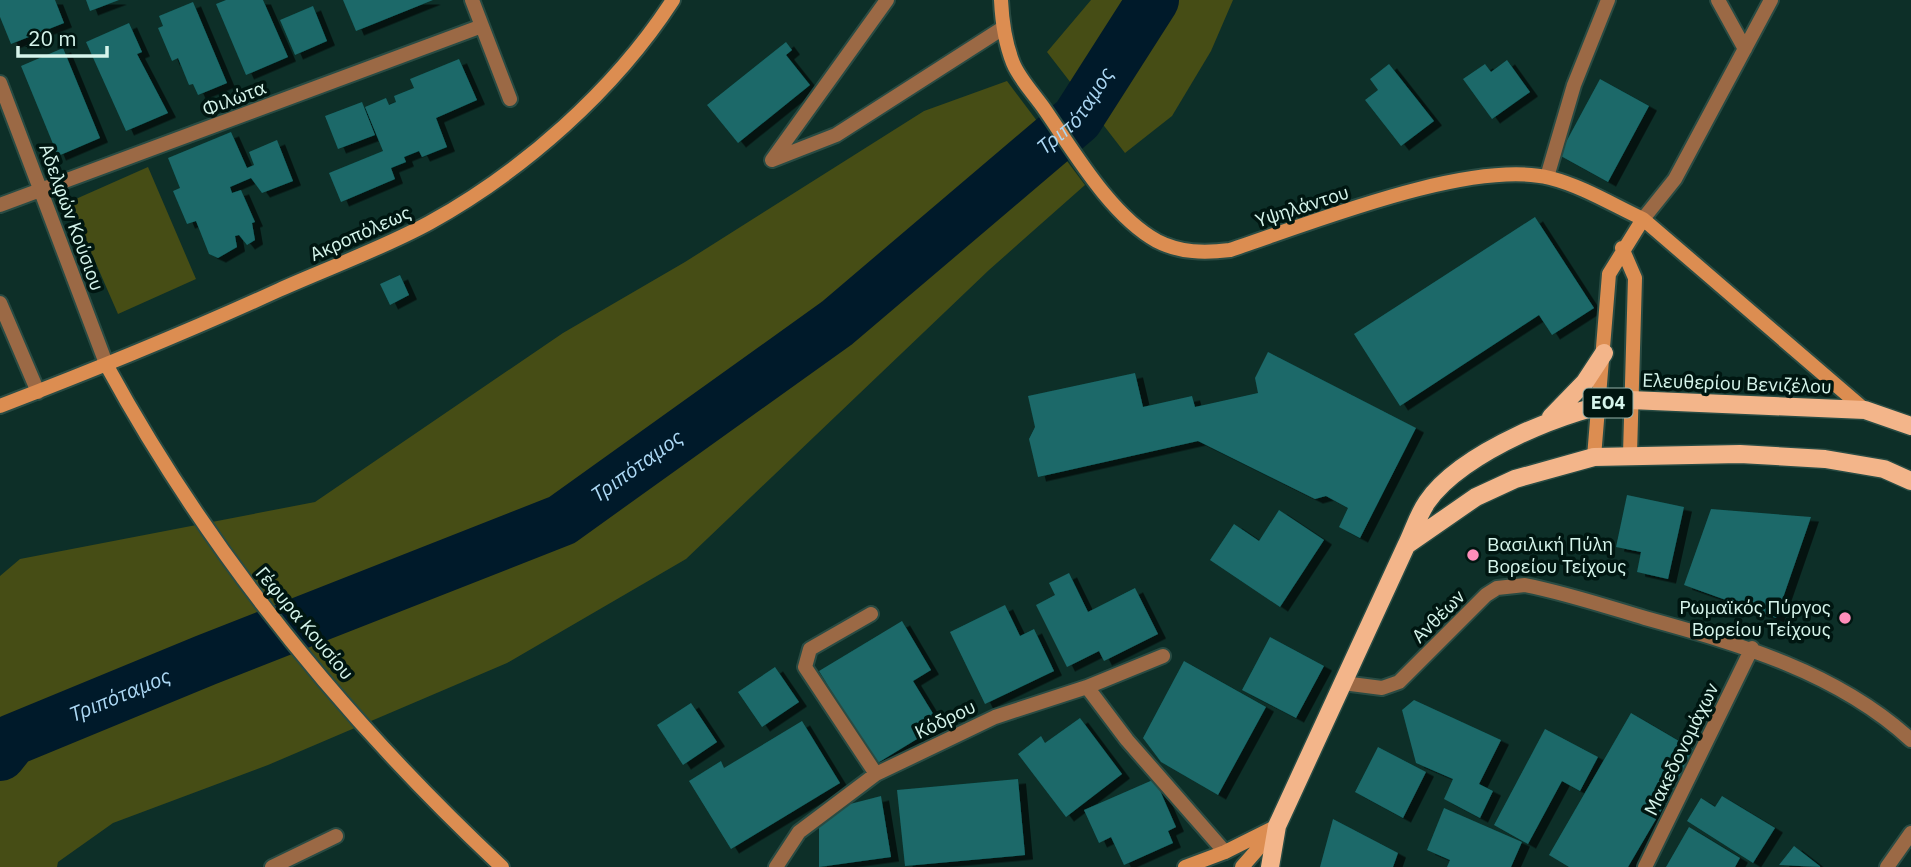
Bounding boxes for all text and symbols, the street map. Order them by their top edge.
scale bar [18,14,107,58]
text: 20 m [28,24,77,52]
water label: Τριπόταμος [1030,61,1120,160]
street label: Φιλώτα [199,75,269,121]
street label: Αδελφών Κούσιου [34,140,110,294]
street label: Υψηλάντου [1252,180,1352,232]
street label: Ακροπόλεως [306,200,414,266]
street label: Ελευθερίου Βενιζέλου [1642,368,1832,398]
road number: ΕΟ4 [1584,388,1632,418]
water label: Τριπόταμος [585,423,688,508]
place label: Βασιλική Πύλη Βορείου Τείχους [1487,532,1626,578]
marker: Βασιλική Πύλη Βορείου Τείχους [1465,547,1481,563]
street label: Γέφυρα Κουσίου [251,562,359,684]
street label: Ανθέων [1406,584,1470,648]
place label: Ρωμαϊκός Πύργος Βορείου Τείχους [1679,595,1831,641]
marker: Ρωμαϊκός Πύργος Βορείου Τείχους [1837,610,1853,626]
water label: Τριπόταμος [65,661,175,728]
street label: Μακεδονομάχων [1638,678,1724,819]
street label: Κόδρου [911,694,979,744]

